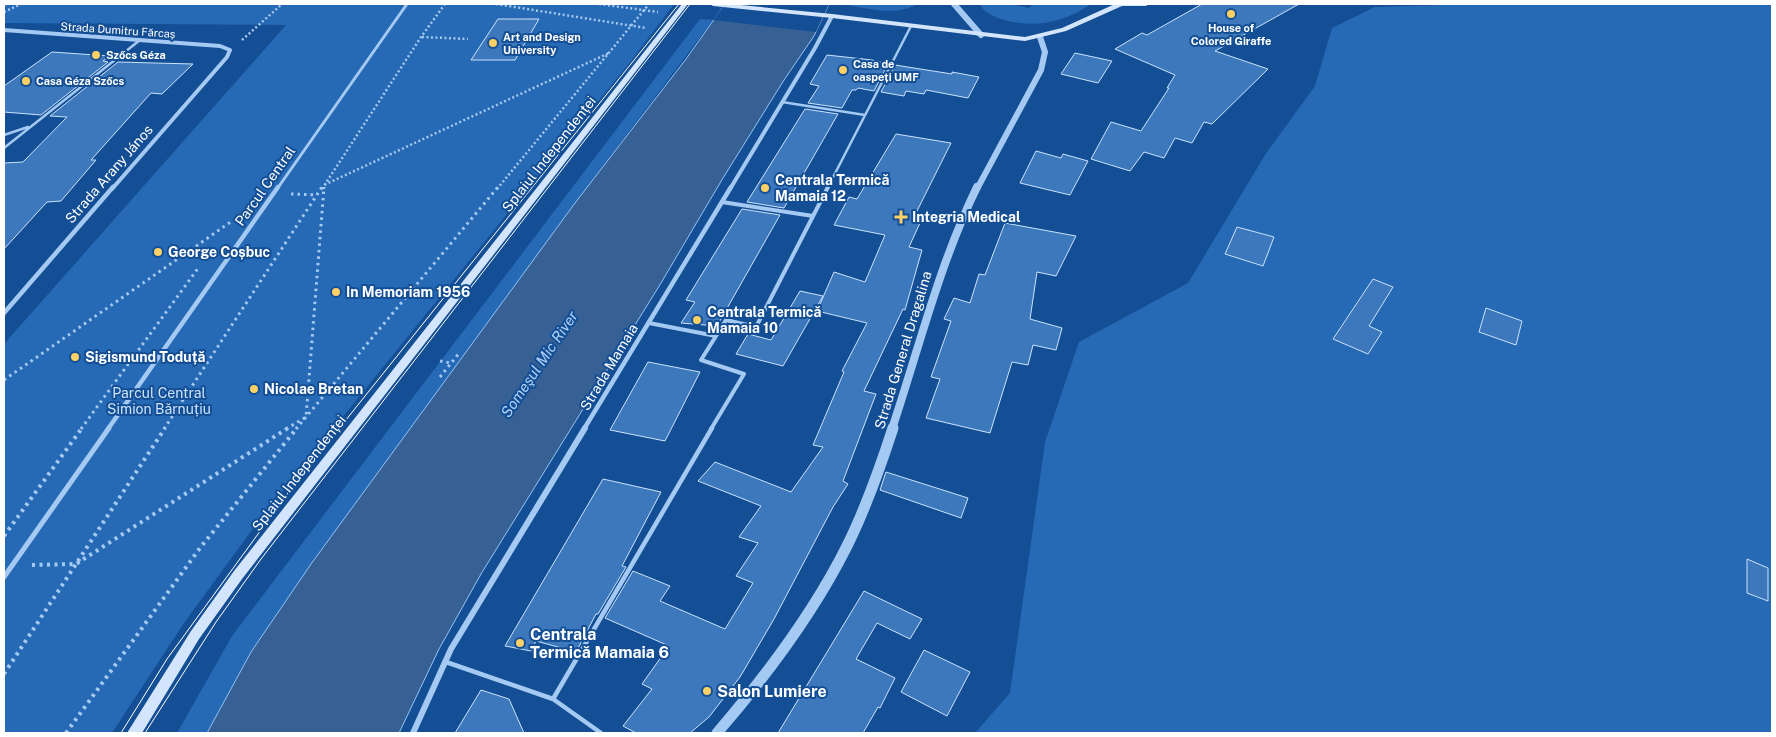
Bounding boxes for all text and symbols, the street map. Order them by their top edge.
marker: House of Colored Giraffe [1225,8,1237,20]
street label: Strada Dumitru Fărcaș [60,20,176,40]
place label: House of Colored Giraffe [1191,22,1271,47]
place label: Art and Design University [503,31,581,56]
marker: Art and Design University [487,37,499,49]
marker: Szőcs Géza [90,49,102,61]
place label: Szőcs Géza [106,49,166,61]
place label: Casa de oaspeți UMF [853,58,919,83]
marker: Casa de oaspeți UMF [837,64,849,76]
marker: Casa Géza Szőcs [20,75,32,87]
place label: Casa Géza Szőcs [36,75,125,87]
street label: Splaiul Independenței [499,93,599,215]
street label: Strada Arany János [62,122,156,226]
street label: Parcul Central [232,143,298,229]
place label: Centrala Termică Mamaia 12 [775,172,889,204]
marker: Centrala Termică Mamaia 12 [759,182,771,194]
place label: Integria Medical [912,209,1021,225]
marker: Integria Medical [894,210,908,224]
place label: George Coșbuc [168,244,271,260]
marker: George Coșbuc [152,246,164,258]
street label: Strada General Dragalina [871,269,935,431]
place label: In Memoriam 1956 [346,284,470,300]
marker: In Memoriam 1956 [330,286,342,298]
place label: Centrala Termică Mamaia 10 [707,304,821,336]
water label: Someşul Mic River [497,307,581,420]
marker: Centrala Termică Mamaia 10 [691,314,703,326]
street label: Strada Mamaia [577,321,641,413]
place label: Sigismund Toduță [85,349,205,365]
marker: Sigismund Toduță [69,351,81,363]
place label: Nicolae Bretan [264,381,363,397]
marker: Nicolae Bretan [248,383,260,395]
park label: Parcul Central Simion Bărnuțiu [107,385,211,417]
street label: Splaiul Independenței [249,412,349,534]
place label: Centrala Termică Mamaia 6 [530,625,669,662]
marker: Centrala Termică Mamaia 6 [514,637,526,649]
place label: Salon Lumiere [717,682,827,701]
marker: Salon Lumiere [701,685,713,697]

